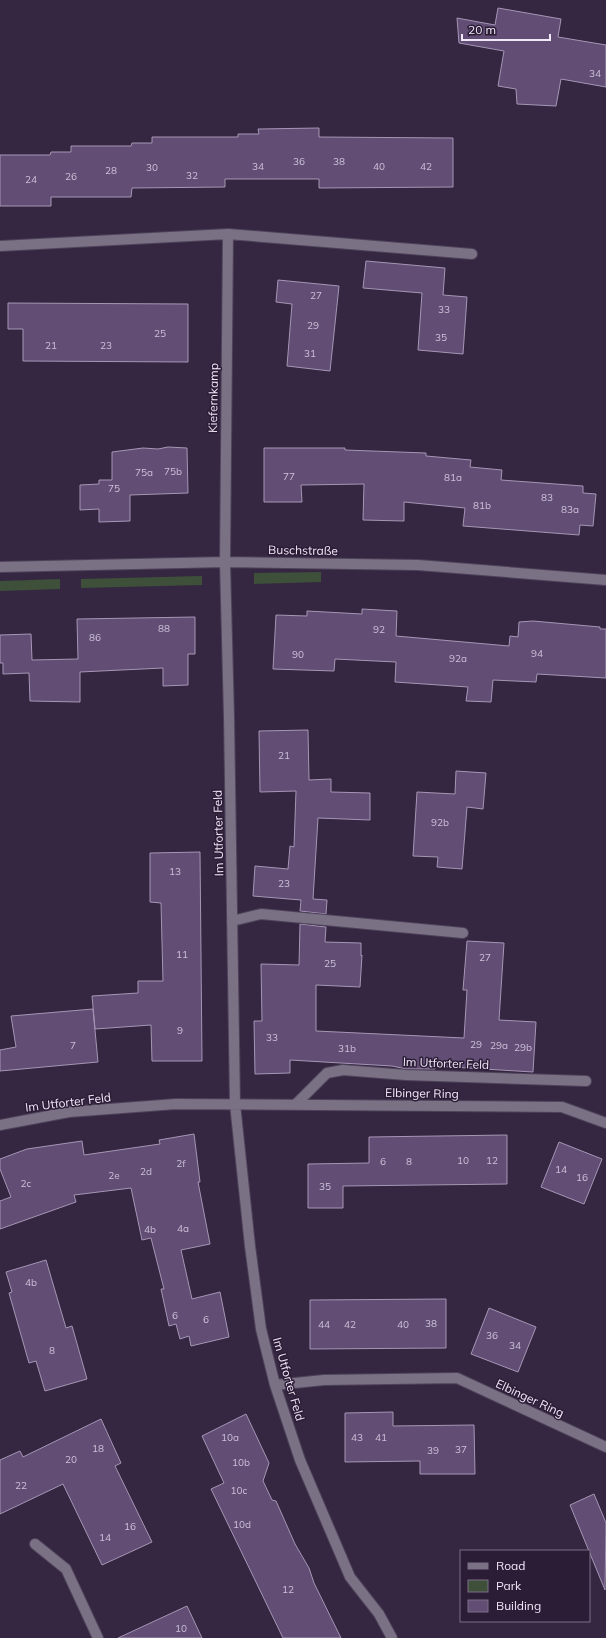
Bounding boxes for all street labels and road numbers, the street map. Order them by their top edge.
street label: Kiefernkamp [205,363,221,433]
street label: Buschstraße [268,542,338,558]
street label: Im Utforter Feld [210,790,226,876]
street label: Im Utforter Feld [403,1054,489,1072]
street label: Elbinger Ring [385,1085,459,1101]
street label: Im Utforter Feld [24,1089,112,1115]
street label: Im Utforter Feld [270,1335,308,1423]
street label: Elbinger Ring [493,1376,567,1420]

